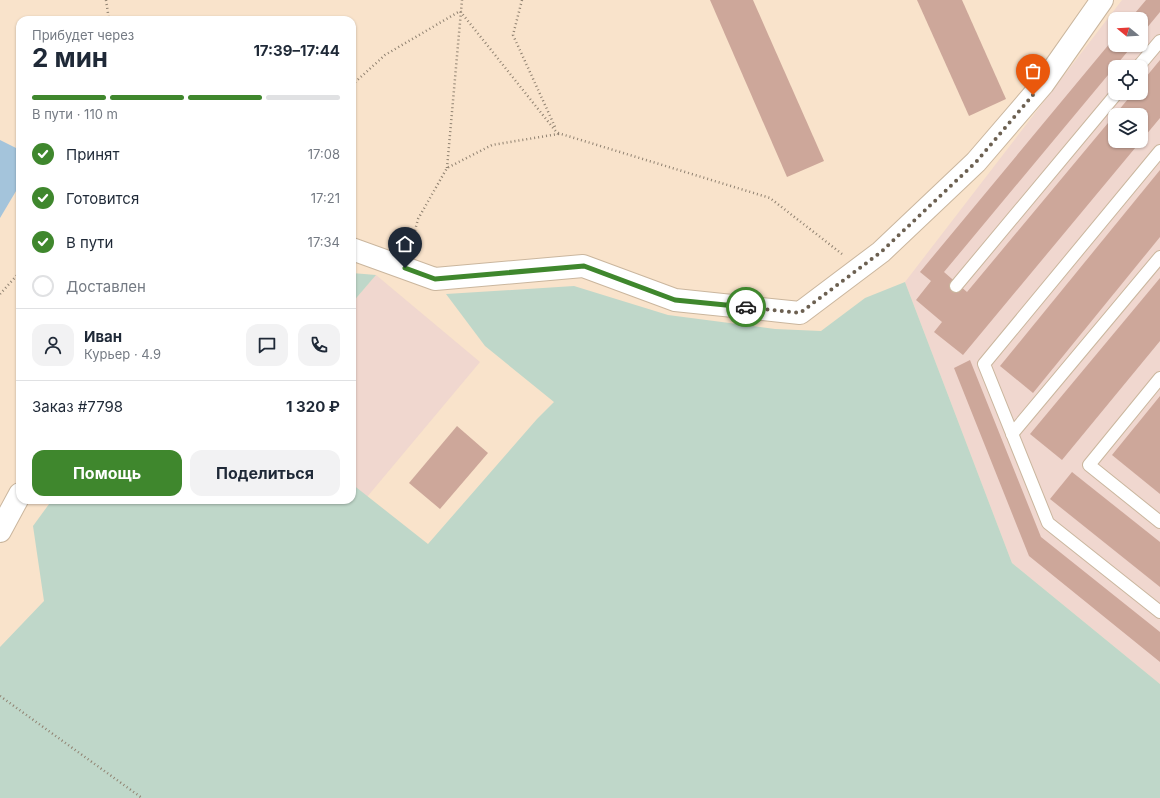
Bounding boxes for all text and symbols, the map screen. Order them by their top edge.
north arrow [1108,12,1148,52]
map controls [1108,12,1148,148]
text: Прибудет через [32,27,134,43]
text: 17:39–17:44 [253,41,340,60]
text: 2 мин [32,42,108,73]
pin [1016,54,1050,95]
icon: bag [1022,60,1044,82]
button: locate [1108,60,1148,100]
text: В пути · 110 m [32,106,118,122]
button: layers [1108,108,1148,148]
icon: check [32,143,54,165]
text: Принят [66,145,119,164]
text: 17:08 [308,146,340,162]
icon: check [32,187,54,209]
text: Готовится [66,189,139,208]
text: 17:21 [311,190,340,206]
pin [388,227,422,268]
icon: check [32,231,54,253]
text: В пути [66,233,113,252]
icon: home [394,233,416,255]
text: 17:34 [308,234,340,250]
text: Доставлен [66,277,146,296]
courier [726,287,766,327]
icon: car [735,296,757,318]
button: person [32,324,74,366]
button: chat [246,324,288,366]
button: phone [298,324,340,366]
text: Иван [84,327,122,346]
text: Курьер · 4.9 [84,346,161,362]
text: Заказ #7798 [32,397,123,416]
text: 1 320 ₽ [286,397,340,416]
button: Помощь [32,450,182,496]
button: Поделиться [190,450,340,496]

